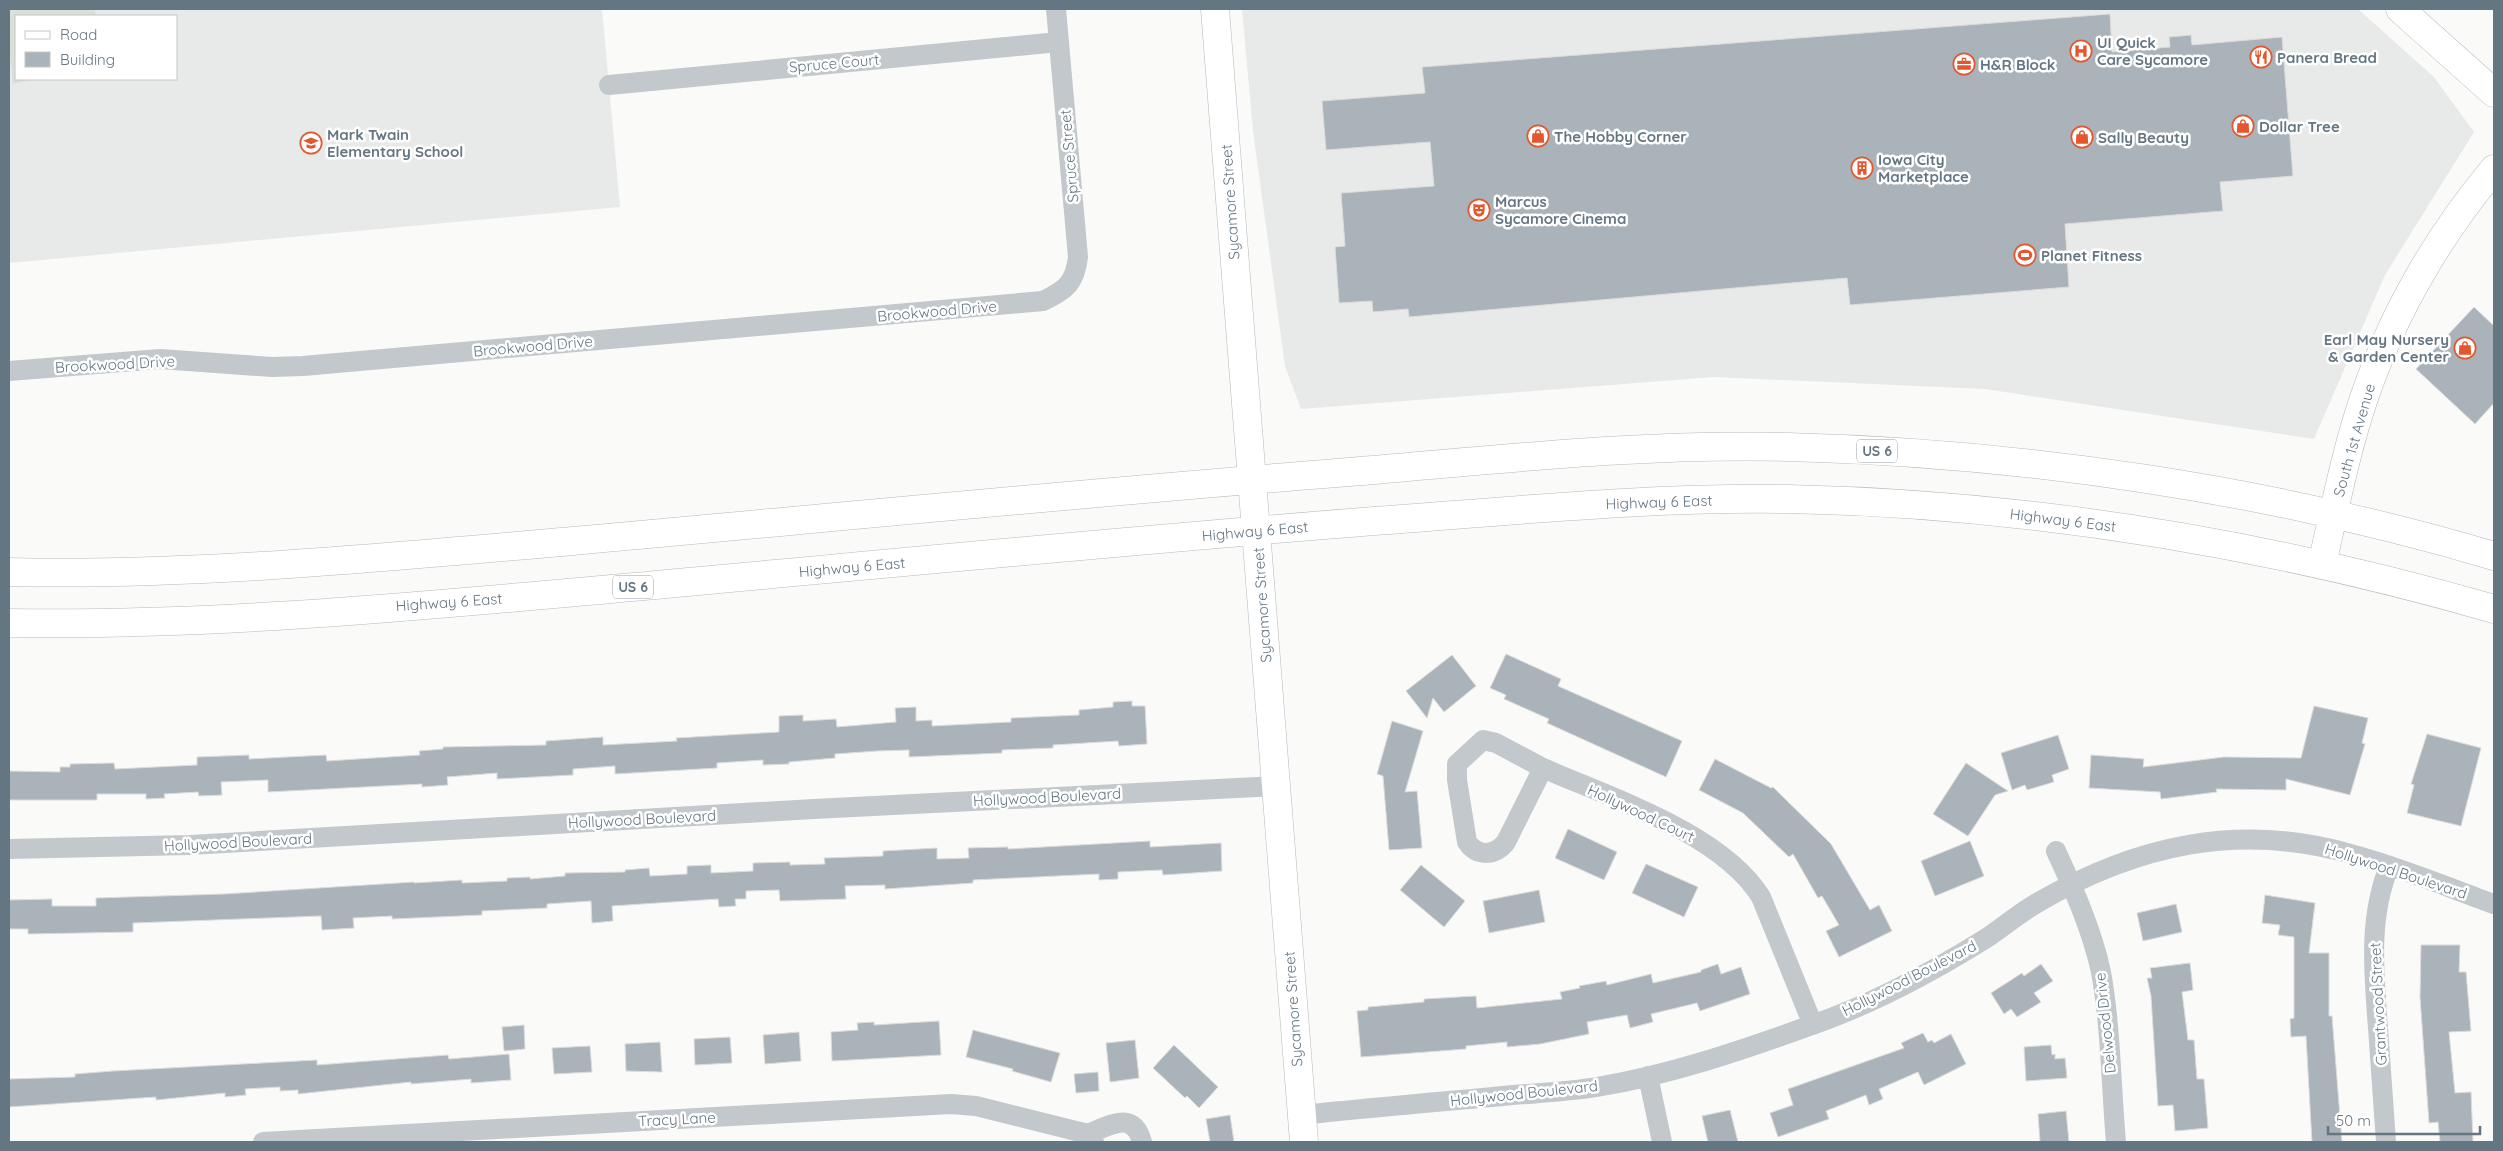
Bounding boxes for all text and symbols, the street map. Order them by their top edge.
legend [15,15,178,80]
text: Road [60,25,97,44]
place label: UI Quick Care Sycamore [2097,33,2208,69]
hospital icon: UI Quick Care Sycamore [2069,39,2093,63]
restaurant icon: Panera Bread [2249,45,2273,69]
place label: Panera Bread [2277,48,2377,67]
text: Building [60,50,115,69]
street label: Spruce Court [788,50,880,76]
office icon: H&R Block [1952,52,1976,76]
place label: H&R Block [1980,55,2055,74]
street label: Spruce Street [1055,109,1083,203]
shop icon: Dollar Tree [2231,114,2255,138]
place label: Dollar Tree [2259,117,2340,136]
shop icon: The Hobby Corner [1526,124,1550,148]
place label: Mark Twain Elementary School [327,125,463,161]
shop icon: Sally Beauty [2070,125,2094,149]
place label: The Hobby Corner [1554,127,1687,146]
place label: Sally Beauty [2098,128,2189,147]
school or university icon: Mark Twain Elementary School [299,131,323,155]
street label: Sycamore Street [1216,144,1244,260]
place label: Iowa City Marketplace [1878,150,1969,186]
building icon: Iowa City Marketplace [1850,156,1874,180]
place label: Marcus Sycamore Cinema [1495,192,1626,228]
theatre icon: Marcus Sycamore Cinema [1467,198,1491,222]
sports icon: Planet Fitness [2013,243,2037,267]
place label: Planet Fitness [2041,246,2142,265]
street label: Brookwood Drive [876,296,998,326]
place label: Earl May Nursery & Garden Center [2324,330,2449,366]
street label: Brookwood Drive [472,331,594,361]
shop icon: Earl May Nursery & Garden Center [2453,336,2477,360]
street label: Brookwood Drive [55,351,175,377]
street label: South 1st Avenue [2329,381,2379,499]
road number: US 6 [1857,440,1897,462]
street label: Highway 6 East [1605,491,1713,513]
street label: Highway 6 East [2009,504,2117,536]
street label: Highway 6 East [1201,517,1309,545]
street label: Sycamore Street [1248,547,1276,663]
street label: Highway 6 East [798,553,906,581]
road number: US 6 [613,576,653,598]
street label: Highway 6 East [395,589,503,615]
street label: Hollywood Court [1584,780,1698,846]
street label: Hollywood Boulevard [972,784,1122,810]
street label: Hollywood Boulevard [567,806,717,832]
street label: Hollywood Boulevard [163,829,313,855]
street label: Hollywood Boulevard [2323,839,2469,903]
street label: Hollywood Boulevard [1839,936,1979,1020]
street label: Grantwood Street [2365,942,2391,1066]
street label: Sycamore Street [1279,951,1307,1067]
street label: Delwood Drive [2090,972,2120,1074]
street label: Hollywood Boulevard [1449,1076,1599,1110]
scale bar [2328,1104,2480,1136]
street label: Tracy Lane [638,1107,716,1131]
text: 50 m [2336,1111,2371,1130]

